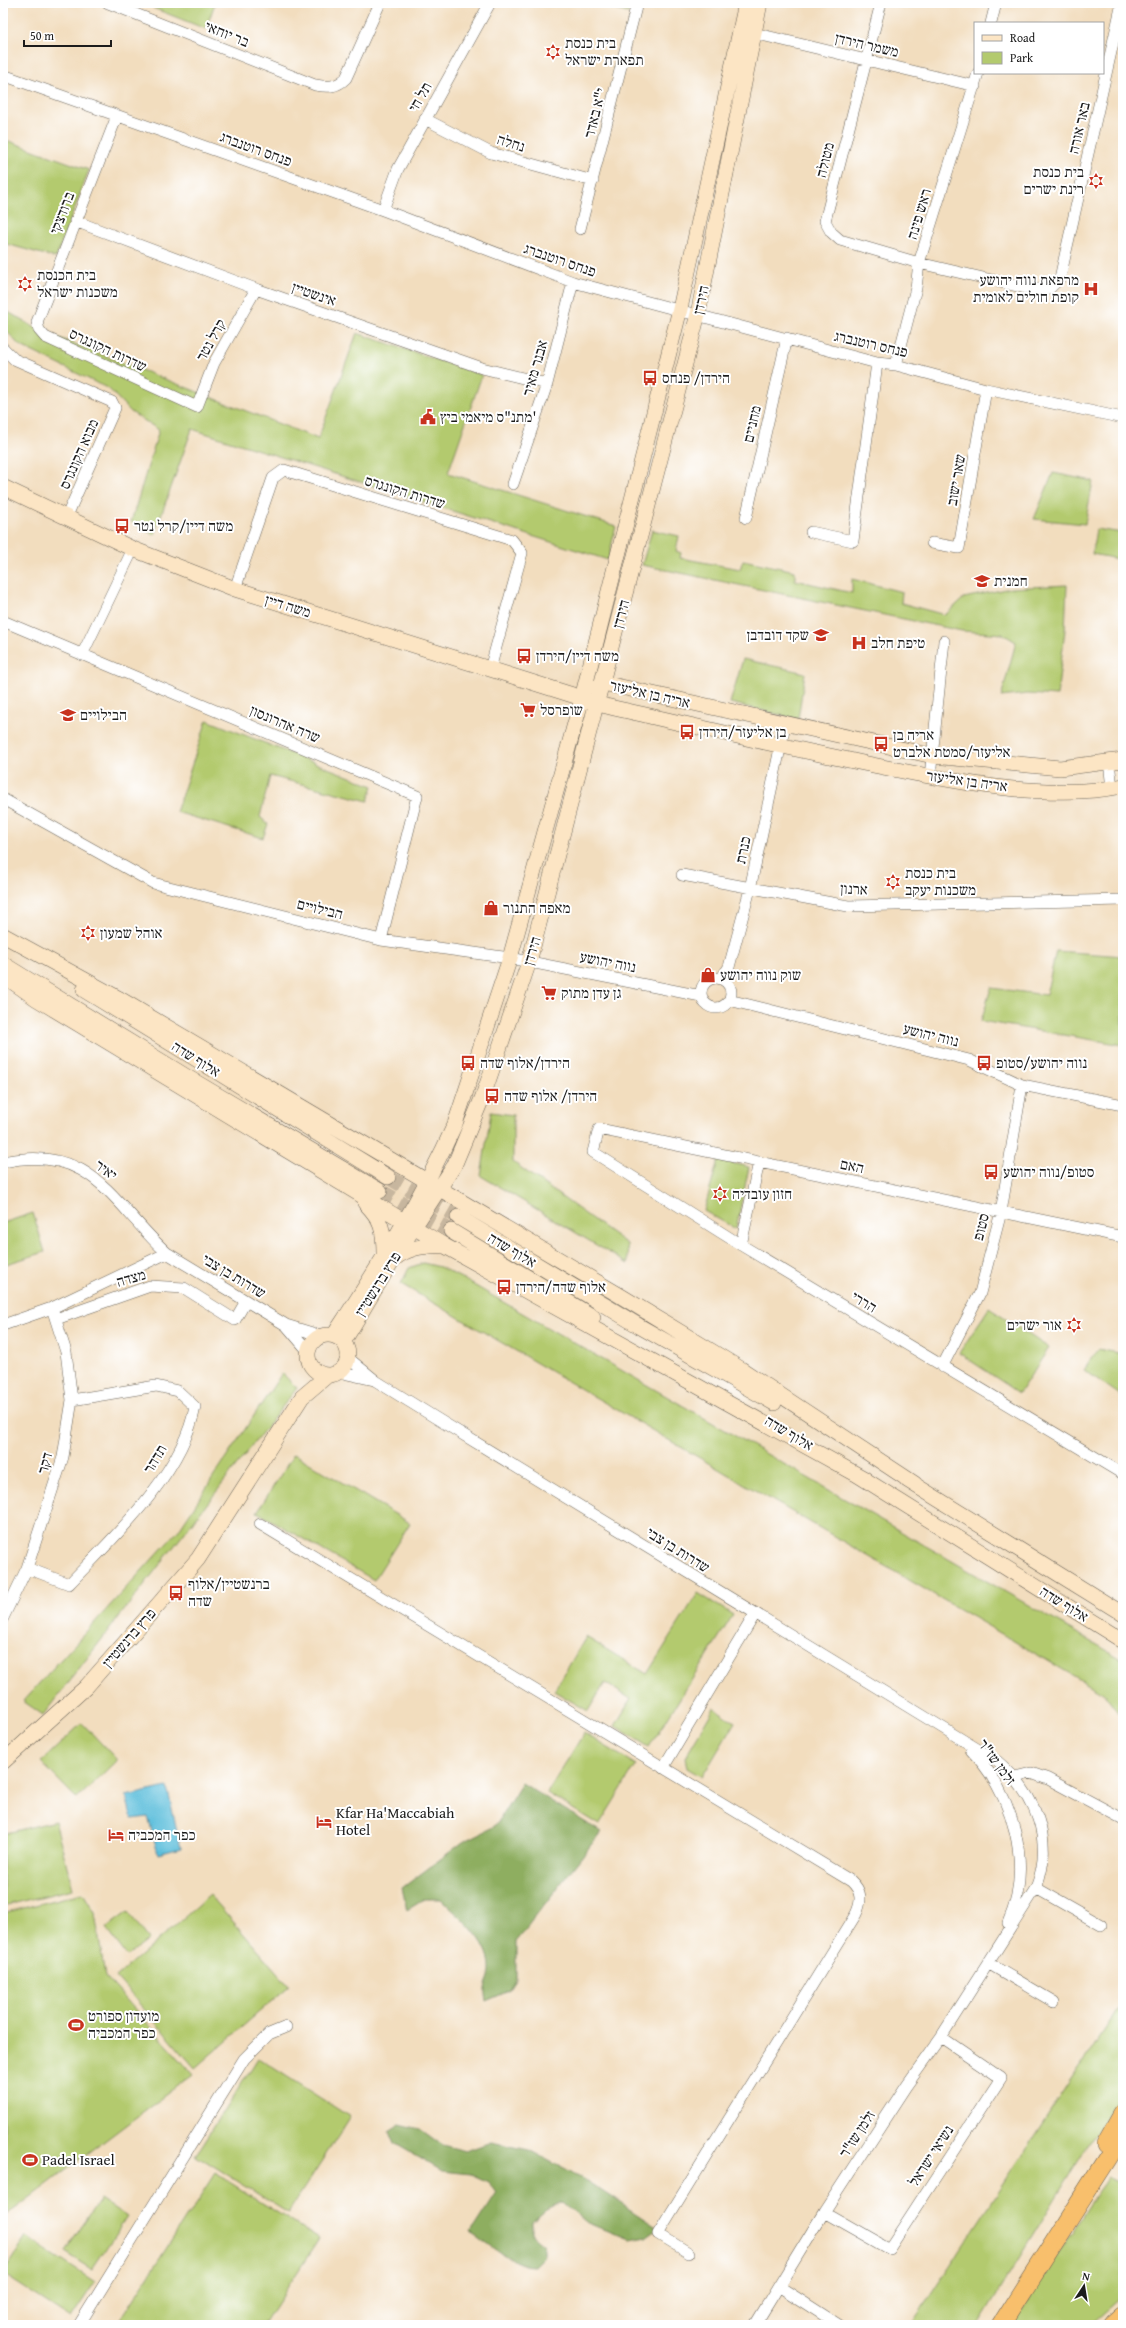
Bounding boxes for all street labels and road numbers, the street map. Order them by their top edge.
street label: בר יוחאי [202,15,252,52]
street label: משמר הירדן [833,27,901,62]
street label: תל חי [403,78,437,116]
street label: י"א באדר [578,86,611,140]
street label: באר אורה [1062,100,1095,156]
street label: פנחס רוטנברג [217,126,295,171]
street label: נחלה [494,128,528,157]
street label: מטולה [810,140,839,180]
street label: ראש פינה [901,186,936,242]
street label: ברודצקי [44,189,79,237]
street label: פנחס רוטנברג [521,237,599,282]
street label: אינשטיין [289,276,339,311]
street label: הירדן [687,283,714,316]
street label: קרל נטר [190,315,231,365]
street label: שדרות הקונגרס [66,322,150,377]
street label: פנחס רוטנברג [832,325,910,362]
street label: אבנר מאיר [517,337,553,398]
street label: מחניים [737,403,766,445]
street label: מבוא הקונגרס [54,415,103,492]
street label: שאר ישוב [941,452,970,507]
street label: שדרות הקונגרס [362,469,448,514]
street label: משה דיין [263,589,314,622]
street label: הירדן [607,597,634,631]
street label: אריה בן אליעזר [608,674,692,713]
street label: שרה אהרונסון [247,699,324,748]
street label: אריה בן אליעזר [925,764,1009,797]
street label: כנרת [729,834,756,866]
street label: ארנון [840,877,868,900]
street label: הבילויים [295,893,345,924]
street label: הירדן [517,934,546,968]
street label: נווה יהושע [578,946,638,977]
street label: נווה יהושע [901,1017,961,1052]
street label: אלוף שדה [168,1035,225,1082]
street label: האם [838,1153,866,1178]
street label: יאיר [91,1154,122,1185]
street label: סטופ [967,1211,994,1243]
street label: אלוף שדה [484,1227,541,1272]
street label: פרץ ברנשטיין [349,1247,406,1320]
street label: שדרות בן צבי [198,1248,270,1303]
street label: מצדה [114,1263,148,1292]
street label: הררי [848,1286,881,1317]
street label: אלוף שדה [761,1410,818,1455]
street label: תדהר [138,1440,171,1477]
street label: דקר [32,1450,57,1476]
street label: שדרות בן צבי [642,1522,714,1577]
street label: אלוף שדה [1036,1580,1093,1627]
street label: פרץ ברנשטיין [97,1603,160,1672]
street label: זלמן שז"ר [973,1734,1021,1789]
street label: זלמן שז"ר [833,2106,880,2161]
street label: נשיאי ישראל [903,2121,958,2191]

